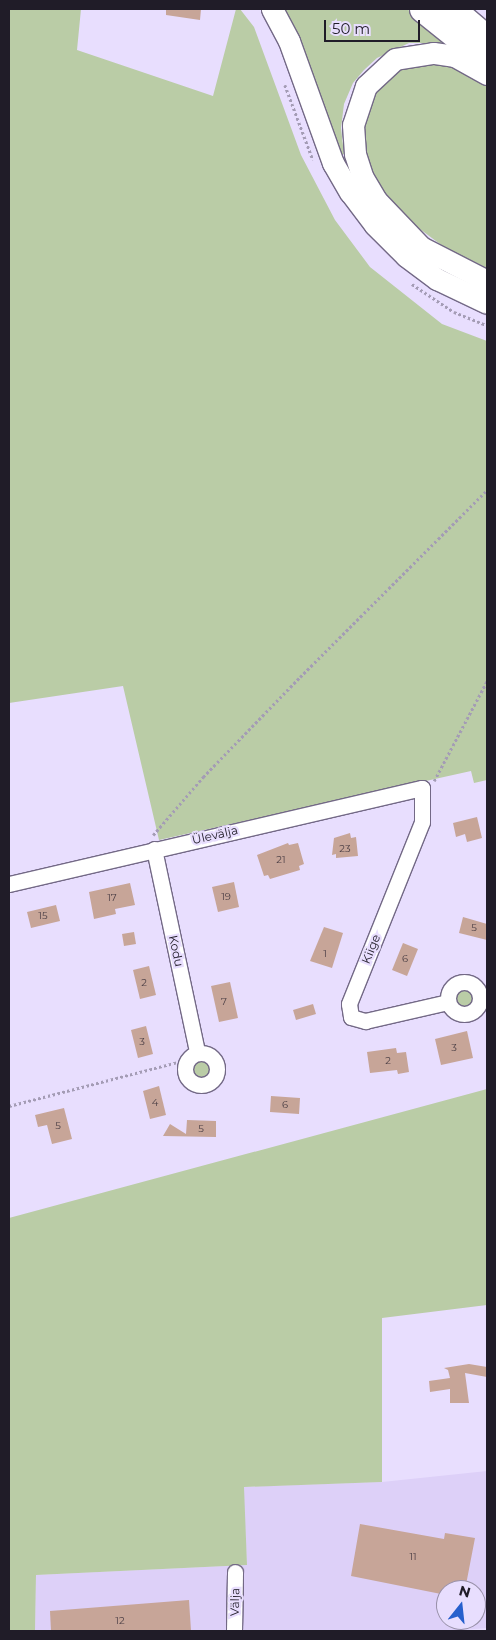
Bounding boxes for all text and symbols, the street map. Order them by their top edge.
scale bar [326,10,422,42]
text: 50 m [332,19,370,38]
street label: Ülevälja [191,823,239,847]
house number: 23 [339,843,351,855]
house number: 21 [276,854,286,866]
house number: 19 [221,891,231,903]
house number: 17 [107,892,117,904]
house number: 15 [38,910,48,922]
house number: 5 [471,922,477,934]
street label: Kiige [359,932,383,966]
street label: Kodu [166,934,186,968]
house number: 1 [323,948,327,960]
house number: 6 [402,953,408,965]
house number: 2 [141,977,147,989]
house number: 7 [221,996,227,1008]
house number: 3 [139,1036,145,1048]
house number: 3 [451,1042,457,1054]
house number: 2 [385,1055,391,1067]
house number: 4 [152,1097,158,1109]
house number: 6 [282,1099,288,1111]
house number: 5 [55,1120,61,1132]
house number: 5 [198,1123,204,1135]
house number: 11 [409,1551,417,1563]
north arrow [436,1580,486,1630]
text: N [457,1581,473,1602]
street label: Välja [228,1588,242,1616]
house number: 12 [115,1615,125,1627]

